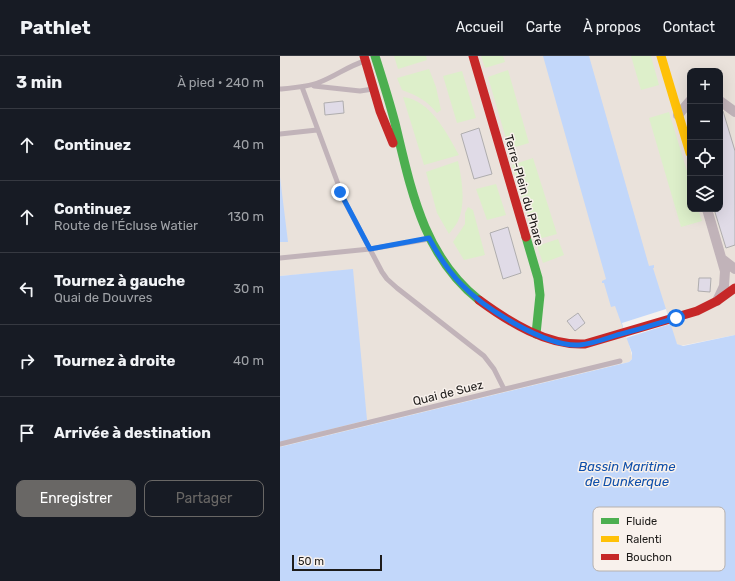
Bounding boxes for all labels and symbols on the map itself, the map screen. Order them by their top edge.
street label: Terre-Plein du Phare [501,133,547,247]
route end [331,183,349,201]
route start [667,309,685,327]
street label: Quai de Suez [411,377,485,409]
water label: Bassin Maritime de Dunkerque [579,459,675,489]
legend [593,507,725,571]
text: Fluide [626,515,657,528]
text: Ralenti [626,533,662,546]
text: Bouchon [626,551,672,564]
scale bar [292,553,382,572]

